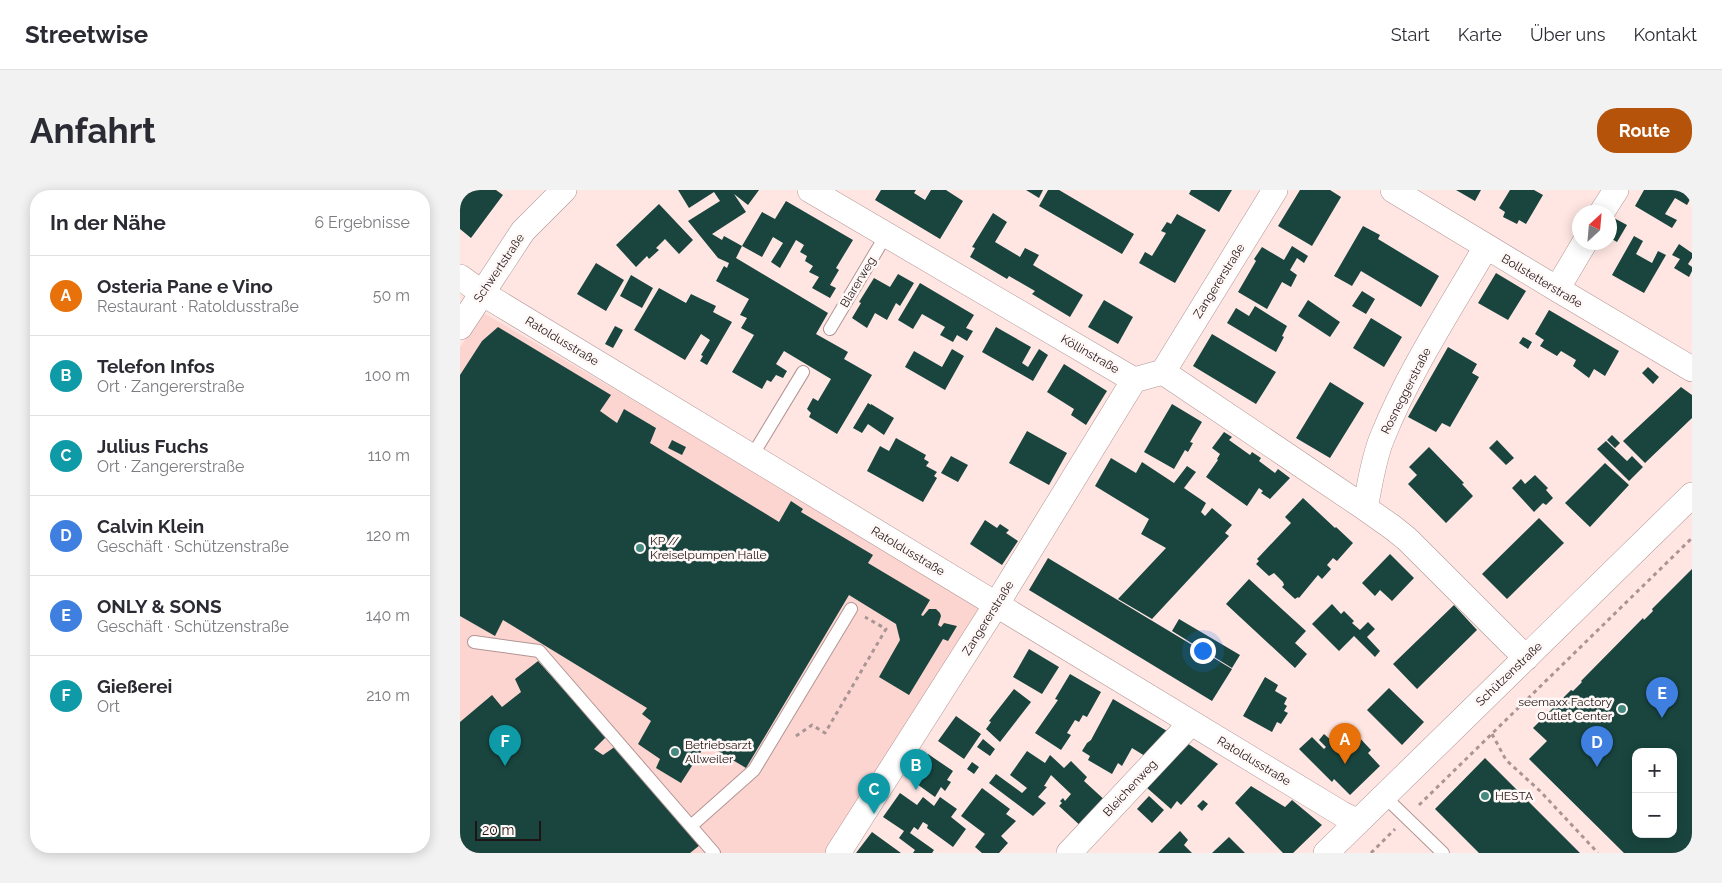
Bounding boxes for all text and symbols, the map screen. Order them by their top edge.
text: Streetwise [25,20,148,49]
text: Start [1391,24,1430,45]
text: Karte [1458,24,1502,45]
text: Über uns [1530,24,1605,45]
text: Kontakt [1633,24,1697,45]
button: Route [1597,108,1692,153]
text: Anfahrt [30,110,156,151]
north arrow [1572,205,1617,250]
text: In der Nähe [50,210,166,235]
text: 6 Ergebnisse [314,213,410,232]
street label: Schwertstraße [471,231,527,305]
street label: Zangererstraße [1191,241,1247,321]
street label: Bollstetterstraße [1499,251,1585,311]
street label: Blarerweg [837,254,879,310]
text: Osteria Pane e Vino [97,275,273,297]
text: A [61,286,71,305]
text: 50 m [373,286,410,305]
text: Restaurant · Ratoldusstraße [97,297,299,316]
street label: Ratoldusstraße [523,314,601,368]
street label: Köllinstraße [1058,332,1122,376]
street label: Rosneggerstraße [1378,346,1434,436]
text: Telefon Infos [97,355,215,377]
text: B [61,366,71,385]
text: 100 m [365,366,410,385]
text: Ort · Zangererstraße [97,377,244,396]
text: Julius Fuchs [97,435,208,457]
text: C [61,446,71,465]
text: 110 m [368,446,410,465]
text: Ort · Zangererstraße [97,457,244,476]
text: Calvin Klein [97,515,204,537]
street label: Ratoldusstraße [869,524,947,578]
text: D [60,526,72,545]
text: 120 m [366,526,410,545]
place label: KP // Kreiselpumpen Halle [650,534,766,562]
text: Geschäft · Schützenstraße [97,537,289,556]
marker: KP // Kreiselpumpen Halle [634,542,646,554]
street label: Zangererstraße [960,578,1016,658]
text: ONLY & SONS [97,595,222,617]
text: E [61,606,71,625]
text: 140 m [366,606,410,625]
text: Geschäft · Schützenstraße [97,617,289,636]
your location [1190,638,1216,664]
street label: Schützenstraße [1473,639,1545,709]
text: Gießerei [97,675,172,697]
pin: E [1646,677,1678,718]
text: F [61,686,71,705]
text: 210 m [366,686,410,705]
place label: seemaxx Factory Outlet Center [1518,695,1613,723]
text: Ort [97,697,120,716]
marker: seemaxx Factory Outlet Center [1616,703,1628,715]
pin: A [1329,723,1361,764]
pin: F [489,725,521,766]
pin: D [1581,726,1613,767]
street label: Ratoldusstraße [1215,734,1293,788]
place label: Betriebsarzt Allweiler [685,738,752,766]
marker: Betriebsarzt Allweiler [669,746,681,758]
map controls [1632,748,1677,838]
button: + [1632,748,1677,793]
pin: B [900,749,932,790]
street label: Bleichenweg [1100,757,1160,819]
pin: C [858,773,890,814]
place label: HESTA [1495,789,1533,803]
marker: HESTA [1479,790,1491,802]
button: − [1632,793,1677,838]
scale bar [475,818,541,841]
text: 20 m [482,822,514,838]

